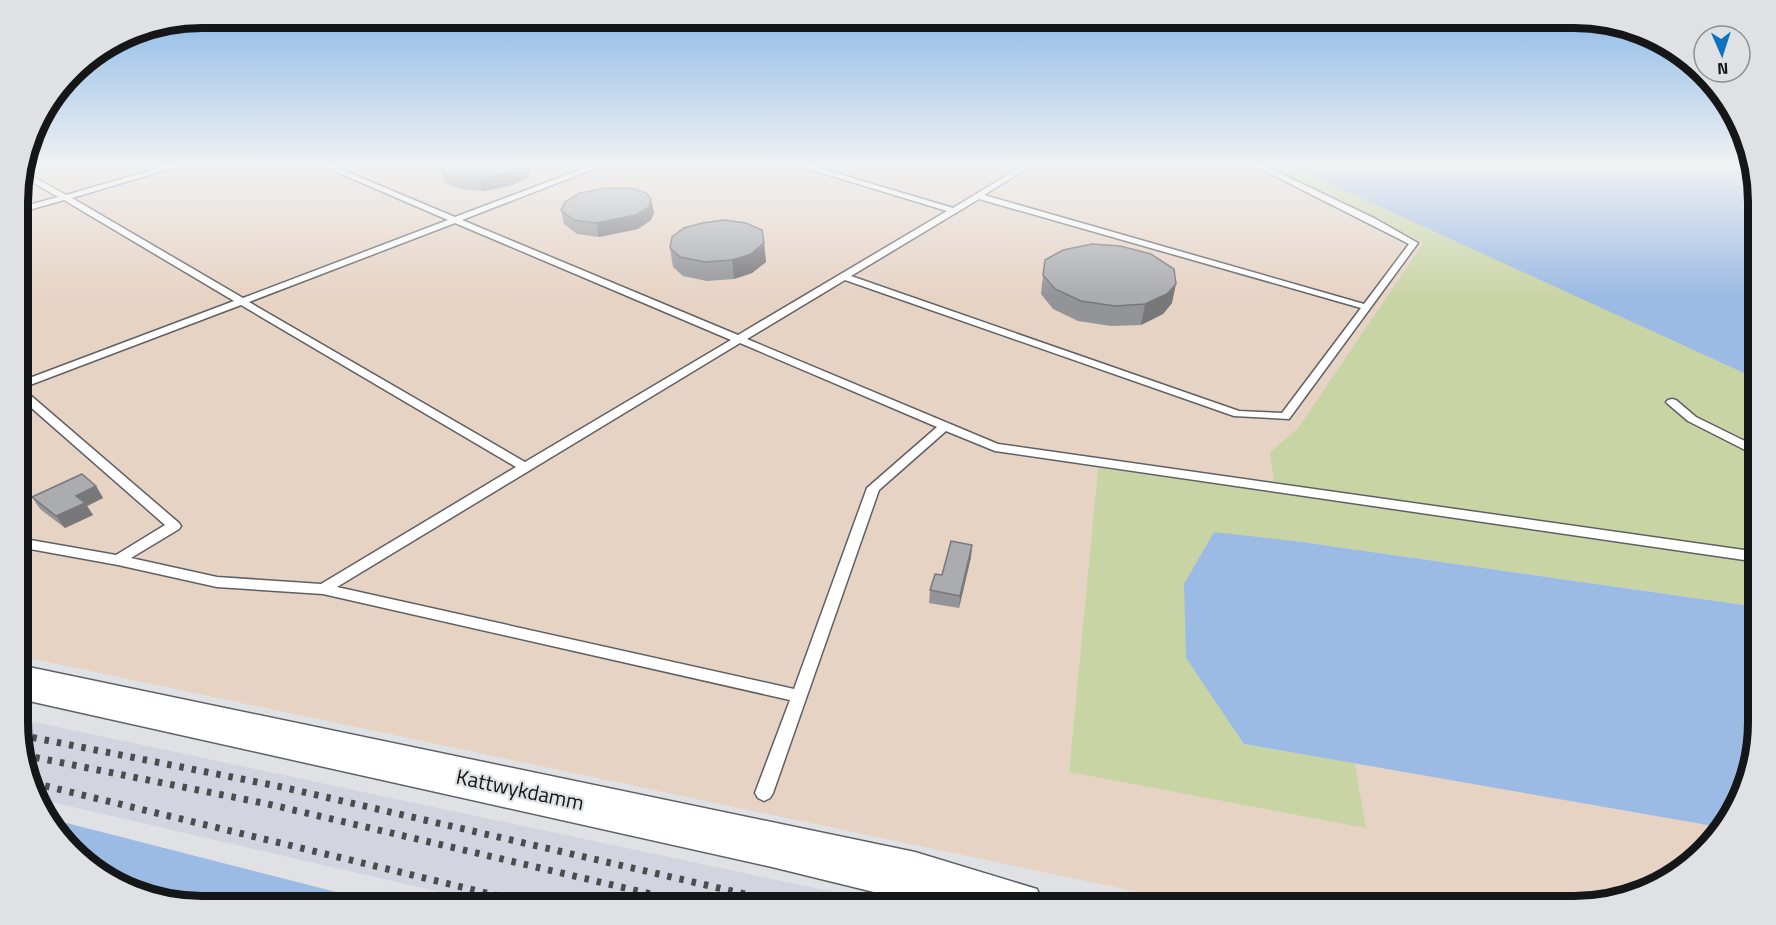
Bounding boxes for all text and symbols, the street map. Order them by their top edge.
north arrow [1692,24,1752,84]
text: N [1717,57,1729,81]
street label: Kattwykdamm [453,760,587,818]

